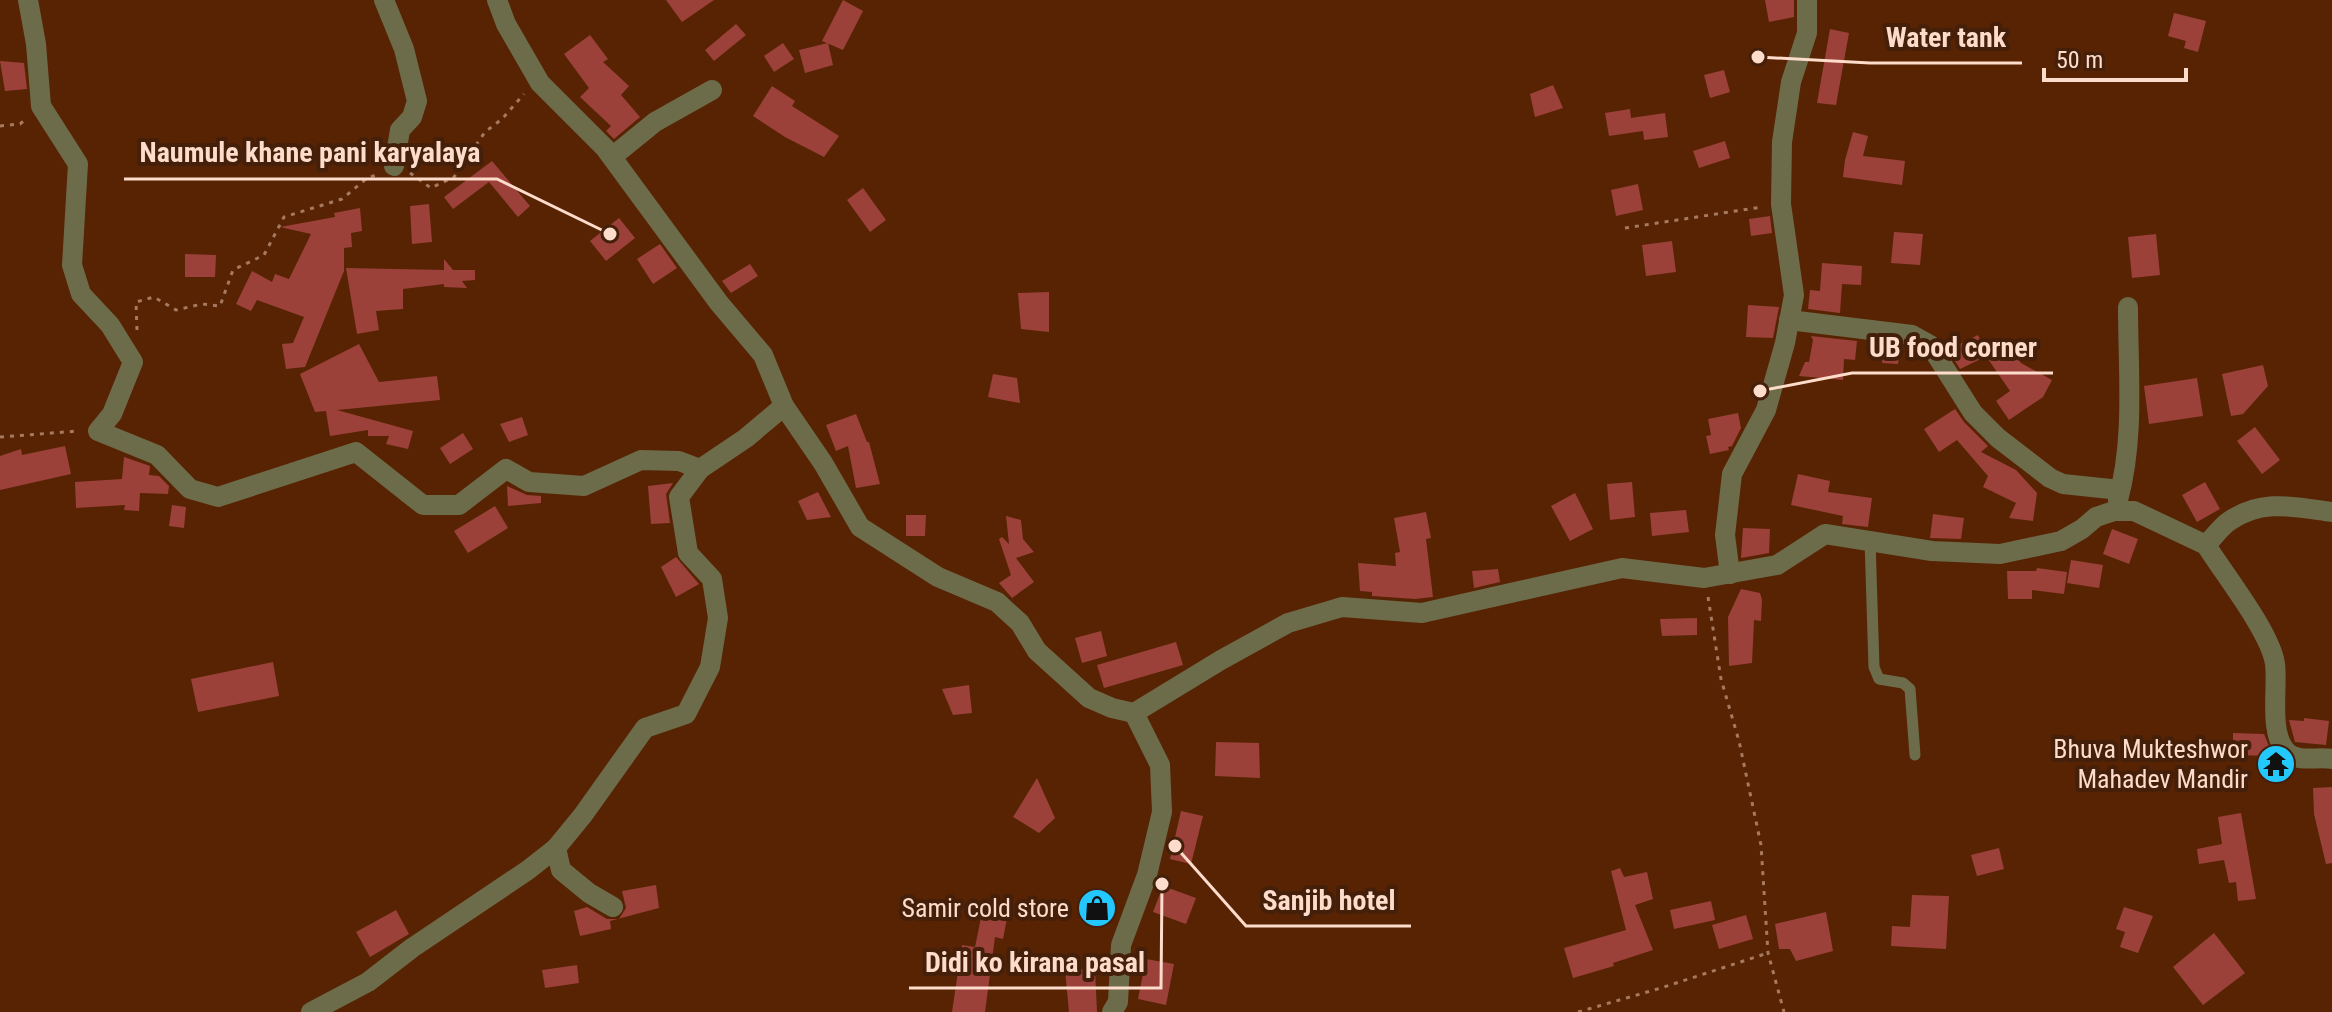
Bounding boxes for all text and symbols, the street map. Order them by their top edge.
callout: Water tank [1870,11,2022,63]
text: Water tank [1886,21,2007,54]
scale bar [2044,32,2186,82]
text: 50 m [2056,46,2103,74]
callout: Naumule khane pani karyalaya [124,127,497,179]
text: Naumule khane pani karyalaya [140,136,480,169]
callout: UB food corner [1852,321,2053,373]
text: UB food corner [1869,331,2037,364]
place label: Bhuva Mukteshwor Mahadev Mandir [2053,734,2248,794]
temple icon: Bhuva Mukteshwor Mahadev Mandir [2255,743,2297,785]
callout: Sanjib hotel [1246,874,1411,926]
text: Sanjib hotel [1262,884,1396,917]
shop icon: Samir cold store [1076,887,1118,929]
place label: Samir cold store [902,893,1069,923]
callout: Didi ko kirana pasal [909,936,1161,988]
text: Didi ko kirana pasal [925,946,1145,979]

